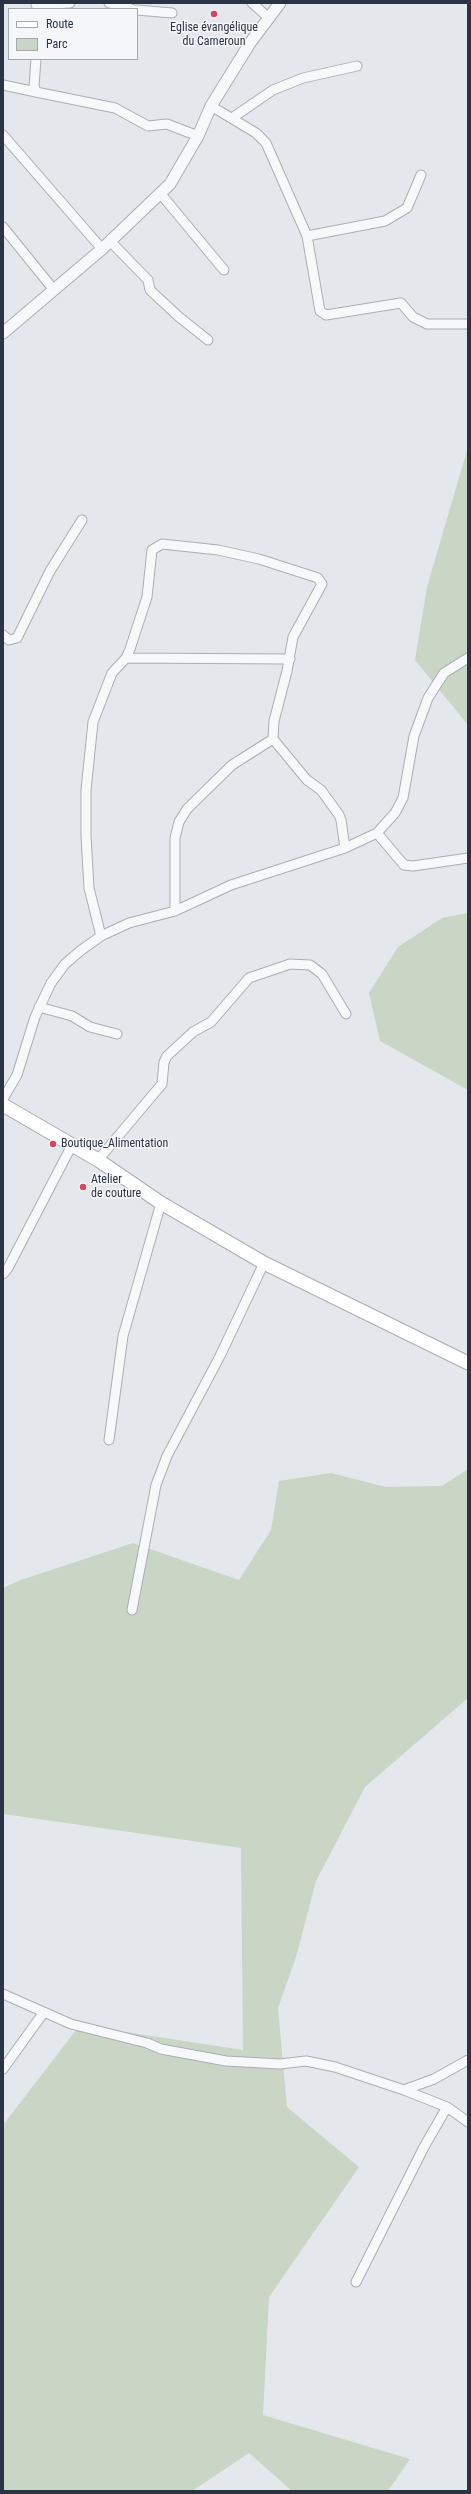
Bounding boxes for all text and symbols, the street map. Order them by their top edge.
legend [8,8,138,60]
marker: Eglise évangélique du Cameroun [209,9,219,19]
text: Route [46,17,73,31]
place label: Eglise évangélique du Cameroun [170,21,258,49]
text: Parc [46,37,67,51]
place label: Boutique_Alimentation [61,1137,168,1151]
marker: Boutique_Alimentation [48,1139,58,1149]
place label: Atelier de couture [91,1173,141,1201]
marker: Atelier de couture [78,1182,88,1192]

